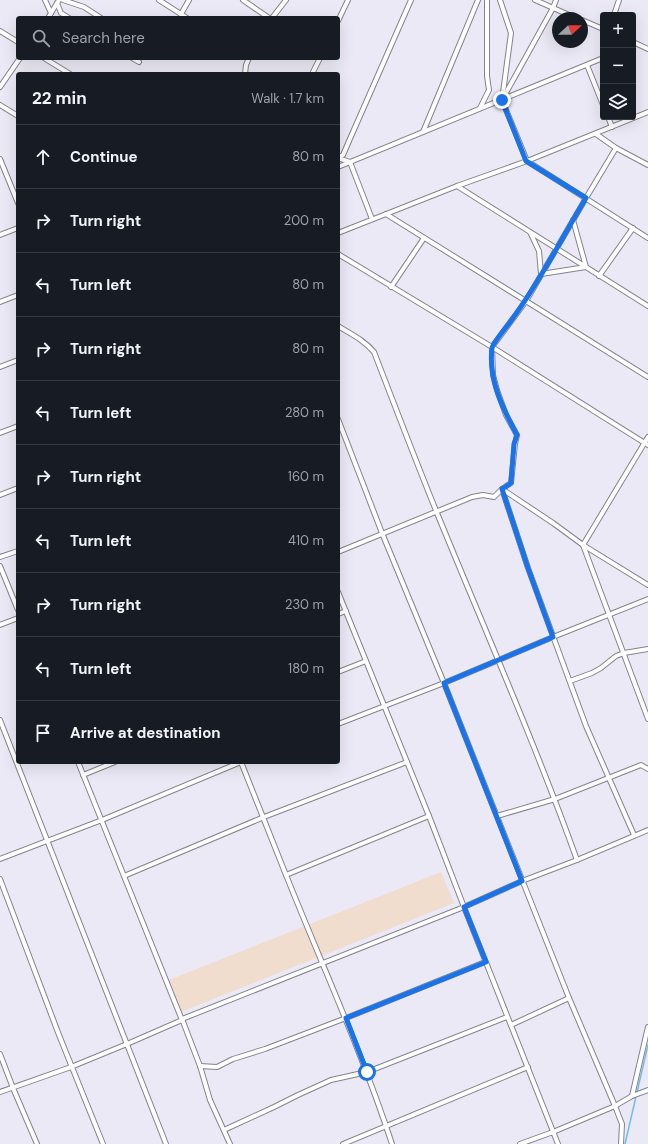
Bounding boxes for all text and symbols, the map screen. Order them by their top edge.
north arrow [552,12,588,48]
map controls [600,12,636,120]
button: + [600,12,636,48]
search box [16,16,340,60]
icon: search [30,27,52,49]
text: Search here [62,28,145,48]
button: − [600,48,636,84]
button: layers [600,84,636,120]
text: 22 min [32,87,87,109]
text: Walk · 1.7 km [251,90,324,107]
route end [493,91,511,109]
icon: ahead [32,146,54,168]
text: Continue [70,147,138,167]
text: 80 m [292,148,324,165]
icon: right [32,210,54,232]
text: Turn right [70,211,141,231]
text: 200 m [284,212,324,229]
icon: left [32,274,54,296]
text: Turn left [70,275,131,295]
text: 80 m [292,276,324,293]
icon: right [32,338,54,360]
text: Turn right [70,339,141,359]
text: 80 m [292,340,324,357]
icon: left [32,402,54,424]
text: Turn left [70,403,131,423]
text: 280 m [285,404,324,421]
icon: right [32,466,54,488]
text: Turn right [70,467,141,487]
text: 160 m [288,468,324,485]
icon: left [32,530,54,552]
text: Turn left [70,531,131,551]
text: 410 m [288,532,324,549]
icon: right [32,594,54,616]
text: Turn right [70,595,141,615]
text: 230 m [285,596,324,613]
icon: left [32,658,54,680]
text: Turn left [70,659,131,679]
text: 180 m [288,660,324,677]
icon: arrive [32,722,54,744]
text: Arrive at destination [70,723,221,743]
route start [358,1063,376,1081]

